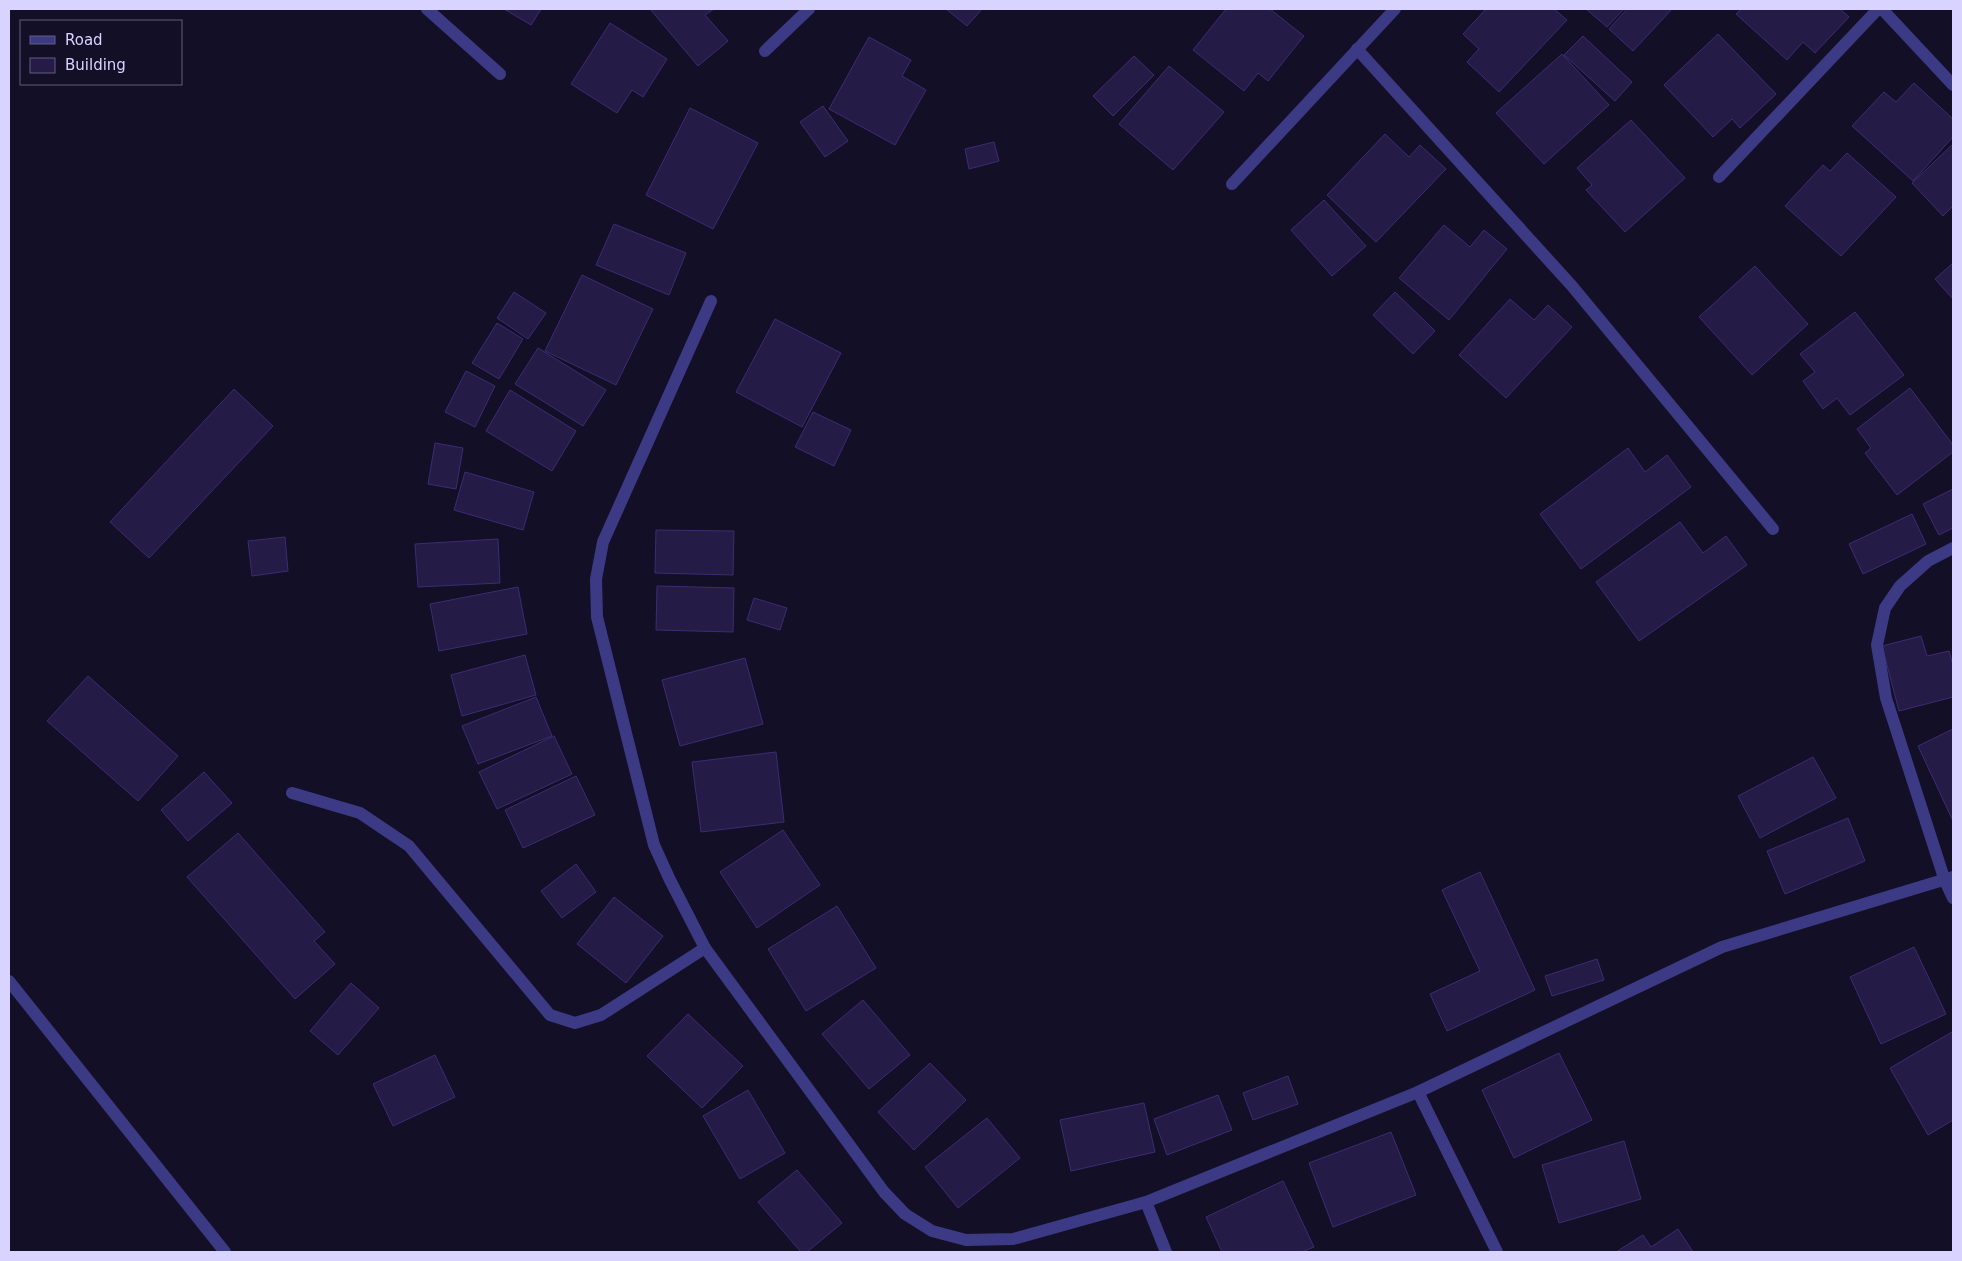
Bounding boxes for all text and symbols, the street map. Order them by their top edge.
legend [20,20,182,85]
text: Road [65,31,103,49]
text: Building [65,56,126,74]

